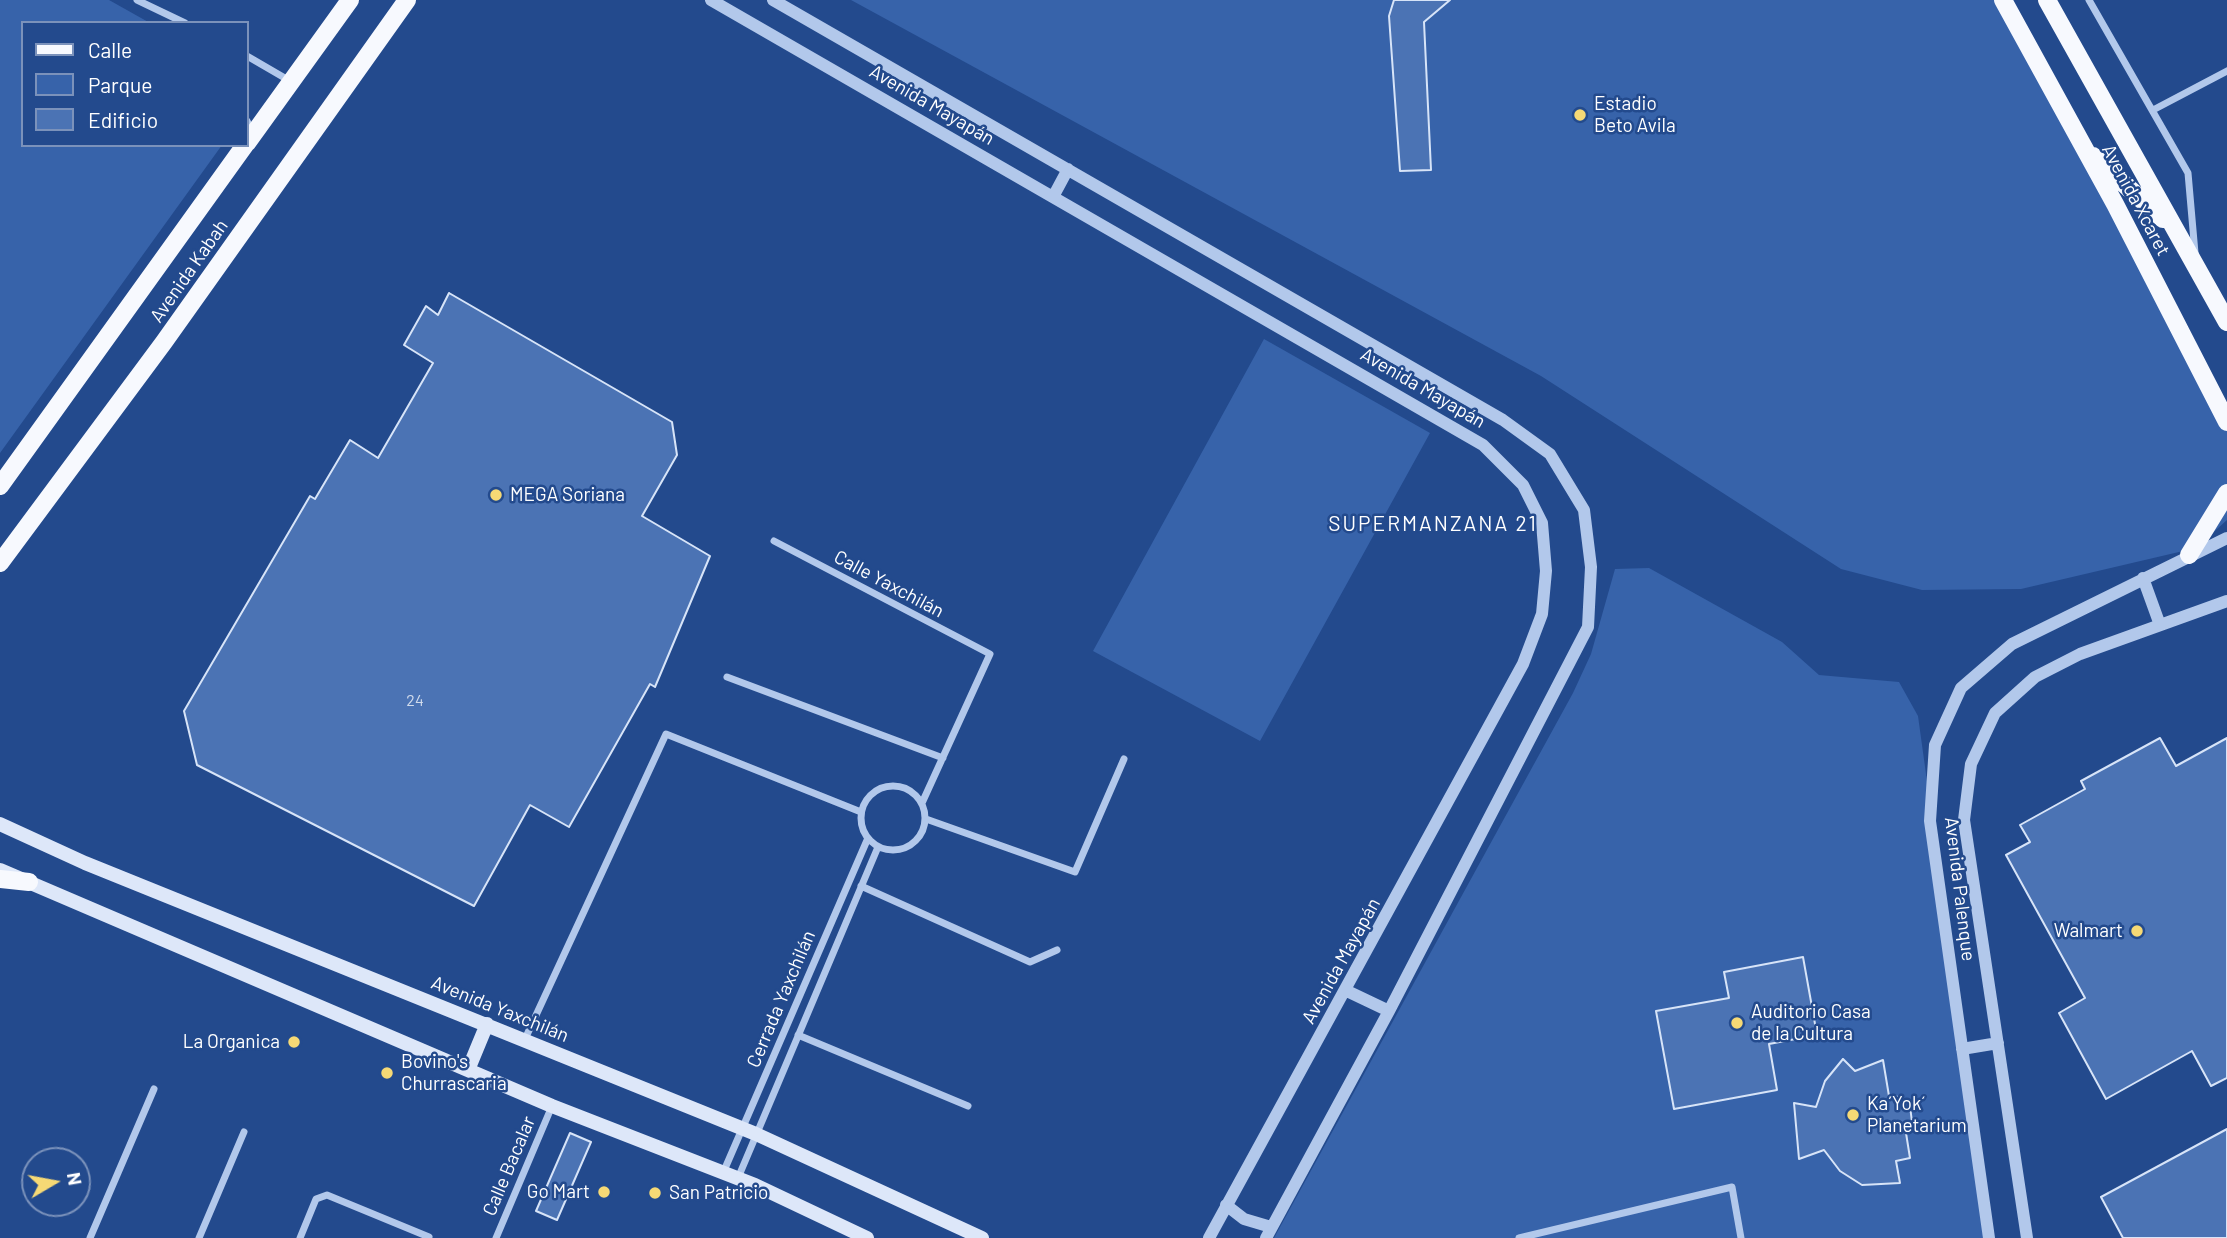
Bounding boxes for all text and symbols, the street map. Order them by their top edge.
legend [21,21,248,147]
text: Calle [88,37,132,62]
street label: Avenida Mayapán [865,60,999,150]
text: Parque [88,72,153,97]
place label: Estadio Beto Avila [1594,93,1676,137]
text: Edificio [88,107,158,132]
marker: Estadio Beto Avila [1572,107,1588,123]
street label: Avenida Xcaret [2097,140,2175,260]
street label: Avenida Kabah [145,215,233,327]
street label: Avenida Mayapán [1356,343,1490,433]
place label: MEGA Soriana [510,484,625,506]
marker: MEGA Soriana [488,487,504,503]
district label: SUPERMANZANA 21 [1330,511,1536,537]
street label: Calle Yaxchilán [830,545,948,623]
house number: 24 [406,691,424,711]
street label: Avenida Palenque [1940,816,1980,962]
street label: Avenida Mayapán [1297,894,1385,1028]
place label: Walmart [2054,920,2123,942]
marker: Walmart [2129,923,2145,939]
street label: Cerrada Yaxchilán [742,927,820,1071]
street label: Avenida Yaxchilán [428,971,572,1047]
place label: Auditorio Casa de la Cultura [1751,1001,1871,1045]
marker: Auditorio Casa de la Cultura [1729,1015,1745,1031]
place label: La Organica [183,1031,280,1053]
marker: La Organica [286,1034,302,1050]
place label: Bovino's Churrascaria [401,1051,507,1095]
marker: Bovino's Churrascaria [379,1065,395,1081]
place label: Ka´Yok´ Planetarium [1867,1093,1967,1137]
marker: Ka´Yok´ Planetarium [1845,1107,1861,1123]
street label: Calle Bacalar [478,1113,540,1219]
north arrow [21,1147,91,1217]
text: N [63,1170,88,1187]
place label: Go Mart [527,1181,590,1203]
place label: San Patricio [669,1182,768,1204]
marker: Go Mart [596,1184,612,1200]
marker: San Patricio [647,1185,663,1201]

